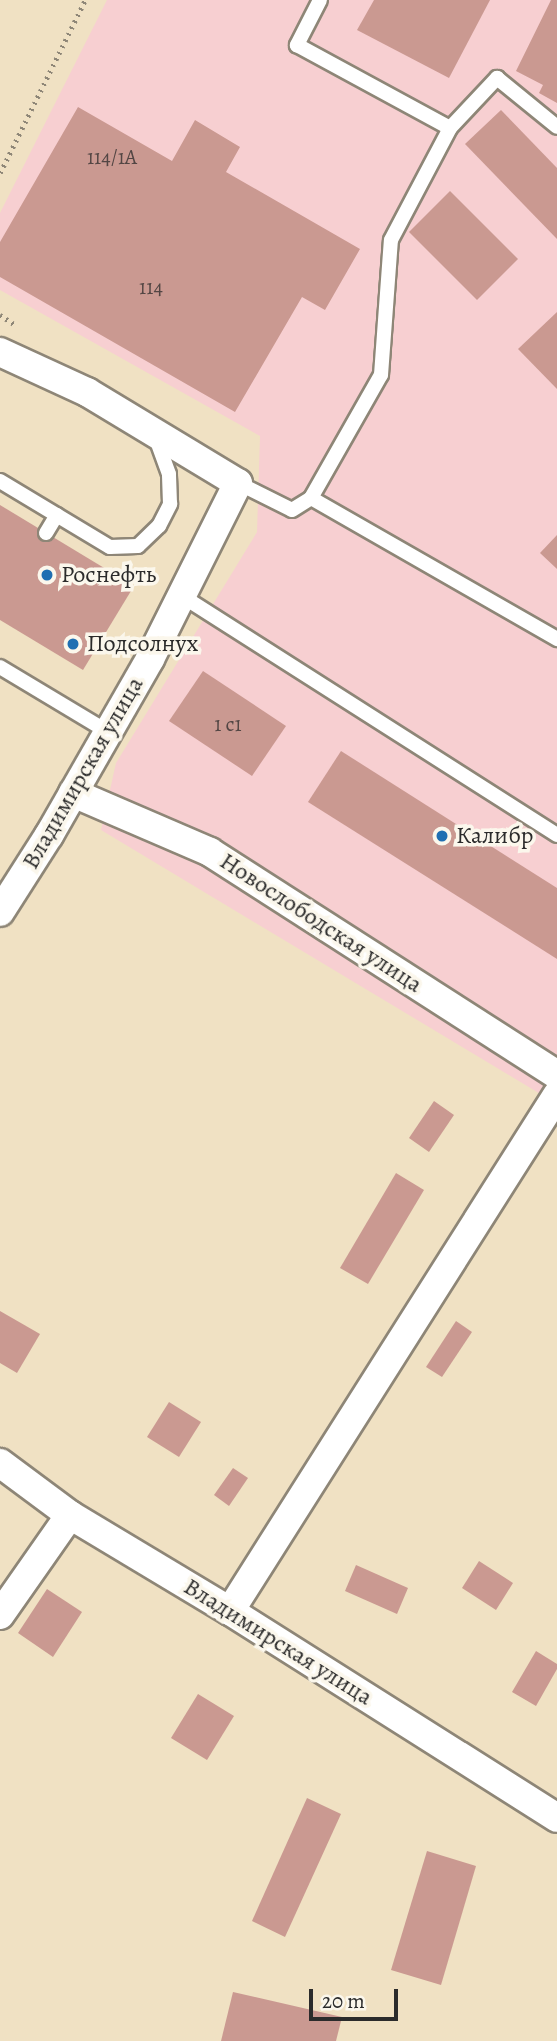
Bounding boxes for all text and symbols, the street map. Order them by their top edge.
house number: 114/1А [87,144,137,170]
house number: 114 [139,274,163,300]
place label: Роснефть [61,561,156,589]
marker: Роснефть [39,567,55,583]
place label: Подсолнух [87,630,198,658]
marker: Подсолнух [65,636,81,652]
street label: Владимирская улица [16,672,150,874]
house number: 1 с1 [214,711,242,737]
place label: Калибр [456,822,533,850]
marker: Калибр [434,828,450,844]
street label: Новослободская улица [214,847,428,999]
street label: Владимирская улица [178,1572,378,1712]
scale bar [312,1974,401,2018]
text: 20 m [322,1987,365,2015]

